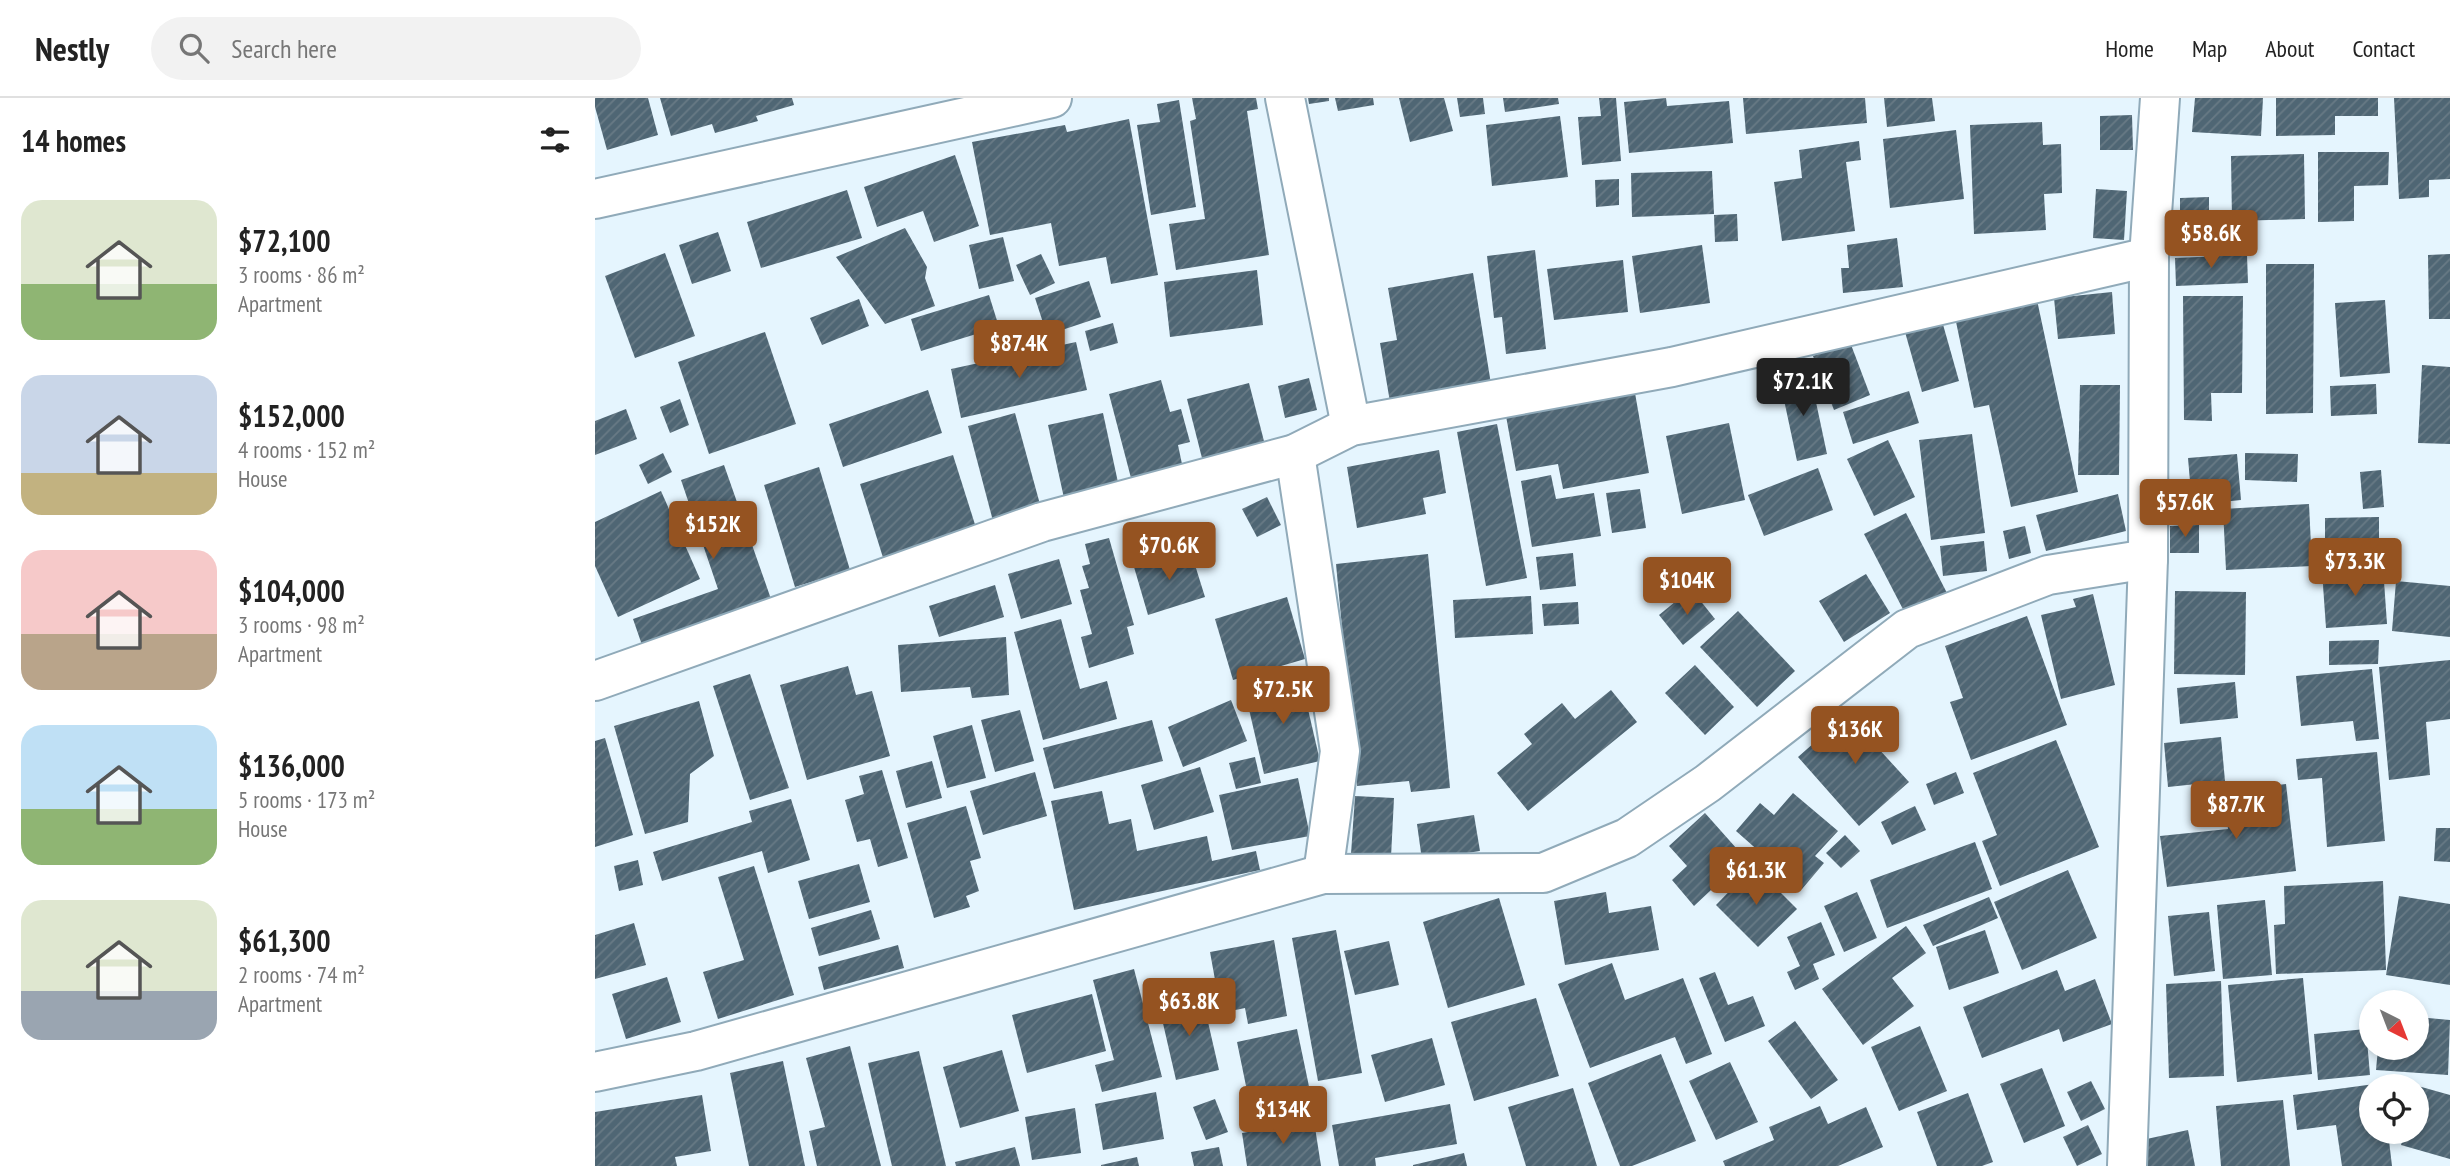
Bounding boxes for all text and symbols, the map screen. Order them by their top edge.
search box [151,17,641,80]
text: Nestly [35,27,109,70]
icon: search [175,29,213,67]
text: Search here [231,32,337,65]
text: Home [2105,33,2154,64]
text: Map [2192,33,2227,64]
text: About [2265,33,2314,64]
text: Contact [2352,33,2415,64]
text: 14 homes [21,121,126,160]
icon: filters [536,121,574,159]
pin: $58.6K [2154,211,2268,270]
text: $58.6K [2181,218,2241,247]
text: $72,100 [238,221,331,260]
icon: home [77,228,161,312]
text: 3 rooms · 86 m² [238,260,365,289]
text: Apartment [238,289,322,318]
pin: $87.4K [962,320,1076,380]
text: $87.4K [990,328,1048,357]
pin: $72.1K [1746,358,1860,418]
text: $72.1K [1773,366,1833,395]
text: $152,000 [238,396,345,435]
icon: home [77,403,161,487]
text: 4 rooms · 152 m² [238,435,375,464]
text: House [238,464,288,493]
pin: $57.6K [2128,480,2242,539]
text: $57.6K [2156,487,2214,516]
pin: $152K [664,502,762,561]
text: $152K [685,509,741,538]
pin: $70.6K [1112,522,1226,582]
text: $70.6K [1139,530,1199,559]
pin: $73.3K [2298,538,2412,598]
text: $73.3K [2325,546,2385,575]
pin: $104K [1638,558,1736,617]
text: $104K [1659,565,1715,594]
text: $104,000 [238,571,345,610]
icon: home [77,578,161,662]
text: 3 rooms · 98 m² [238,610,365,639]
text: Apartment [238,639,322,668]
pin: $72.5K [1226,666,1340,726]
text: $72.5K [1253,674,1313,703]
pin: $136K [1806,706,1904,766]
text: $136K [1827,714,1883,743]
text: $136,000 [238,746,345,785]
icon: home [77,753,161,837]
pin: $87.7K [2179,782,2293,841]
text: 5 rooms · 173 m² [238,785,375,814]
text: $87.7K [2207,789,2265,818]
text: House [238,814,288,843]
pin: $61.3K [1699,848,1813,907]
text: $61.3K [1726,855,1786,884]
text: $61,300 [238,921,331,960]
icon: home [77,928,161,1012]
text: 2 rooms · 74 m² [238,960,365,989]
pin: $63.8K [1132,978,1246,1038]
text: $63.8K [1159,986,1219,1015]
text: Apartment [238,989,322,1018]
north arrow [2359,990,2429,1060]
map controls [2359,990,2429,1144]
button: locate [2359,1074,2429,1144]
pin: $134K [1234,1086,1332,1146]
text: $134K [1255,1094,1311,1123]

